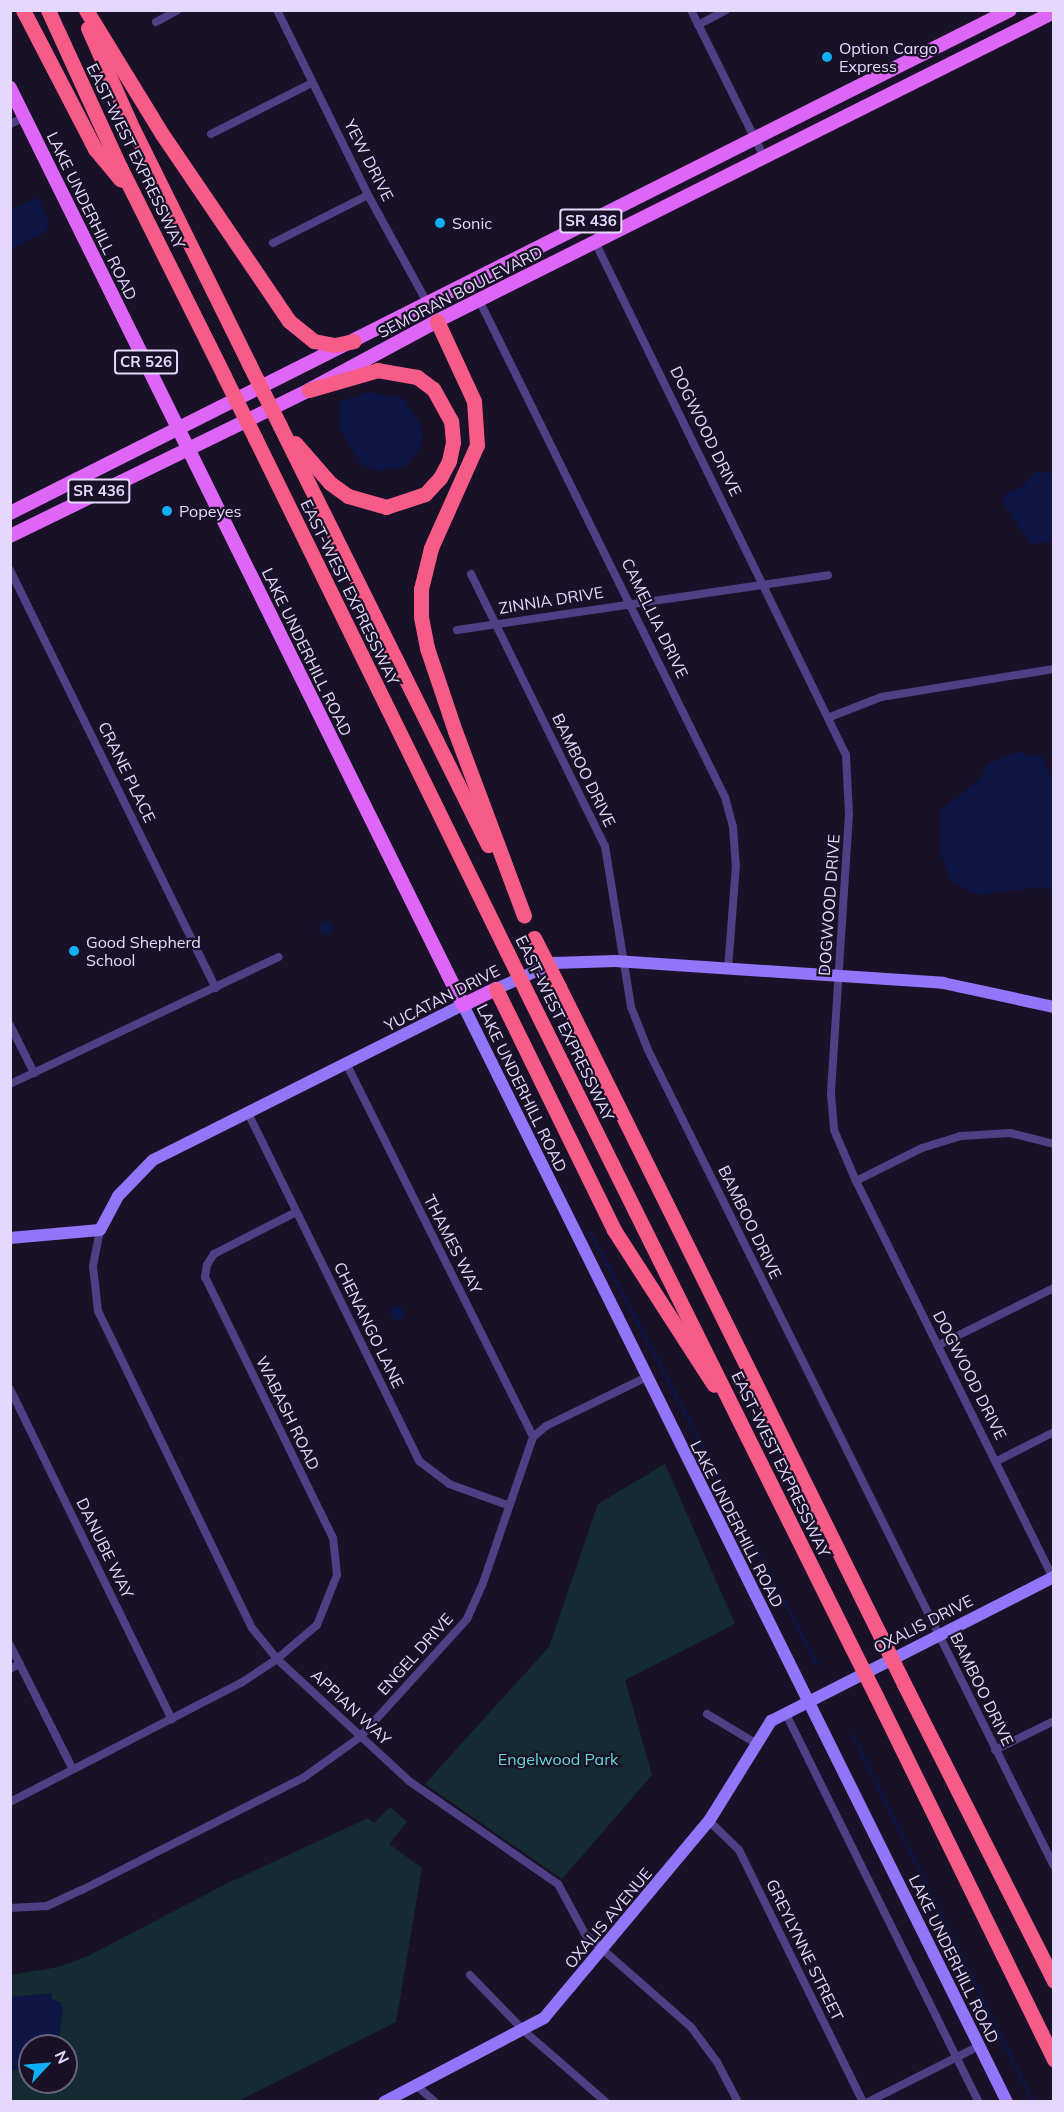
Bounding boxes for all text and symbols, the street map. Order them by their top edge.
place label: Option Cargo Express [839,38,938,76]
marker: Option Cargo Express [820,50,834,64]
street label: EAST-WEST EXPRESSWAY [83,60,189,252]
street label: YEW DRIVE [340,116,398,204]
street label: LAKE UNDERHILL ROAD [43,129,141,303]
road number: SR 436 [558,209,624,233]
place label: Sonic [452,213,492,233]
marker: Sonic [433,216,447,230]
street label: SEMORAN BOULEVARD [374,242,546,342]
road number: CR 526 [113,350,179,374]
street label: DOGWOOD DRIVE [666,363,746,499]
road number: SR 436 [66,479,132,503]
street label: EAST-WEST EXPRESSWAY [297,496,403,688]
place label: Popeyes [179,501,241,521]
marker: Popeyes [160,504,174,518]
street label: CAMELLIA DRIVE [618,555,692,681]
street label: LAKE UNDERHILL ROAD [258,565,356,739]
street label: ZINNIA DRIVE [497,582,605,618]
street label: BAMBOO DRIVE [548,710,620,830]
street label: CRANE PLACE [94,718,160,826]
street label: DOGWOOD DRIVE [814,834,844,976]
place label: Good Shepherd School [86,932,201,970]
street label: EAST-WEST EXPRESSWAY [512,932,618,1124]
marker: Good Shepherd School [67,944,81,958]
street label: YUCATAN DRIVE [381,961,503,1035]
street label: LAKE UNDERHILL ROAD [473,1001,571,1175]
street label: BAMBOO DRIVE [714,1162,786,1282]
street label: THAMES WAY [420,1191,486,1297]
street label: CHENANGO LANE [330,1259,408,1391]
street label: DOGWOOD DRIVE [929,1307,1011,1443]
street label: WABASH ROAD [252,1353,324,1473]
street label: EAST-WEST EXPRESSWAY [728,1368,834,1560]
street label: LAKE UNDERHILL ROAD [686,1437,788,1611]
street label: DANUBE WAY [72,1495,138,1601]
street label: OXALIS DRIVE [870,1591,976,1657]
street label: ENGEL DRIVE [373,1609,457,1699]
street label: BAMBOO DRIVE [946,1629,1018,1749]
street label: APPIAN WAY [307,1665,395,1749]
park label: Engelwood Park [498,1749,618,1769]
street label: OXALIS AVENUE [560,1864,656,1972]
street label: LAKE UNDERHILL ROAD [905,1872,1003,2046]
street label: GREYLYNNE STREET [762,1876,848,2024]
north arrow [18,2034,78,2094]
text: N [51,2047,74,2067]

